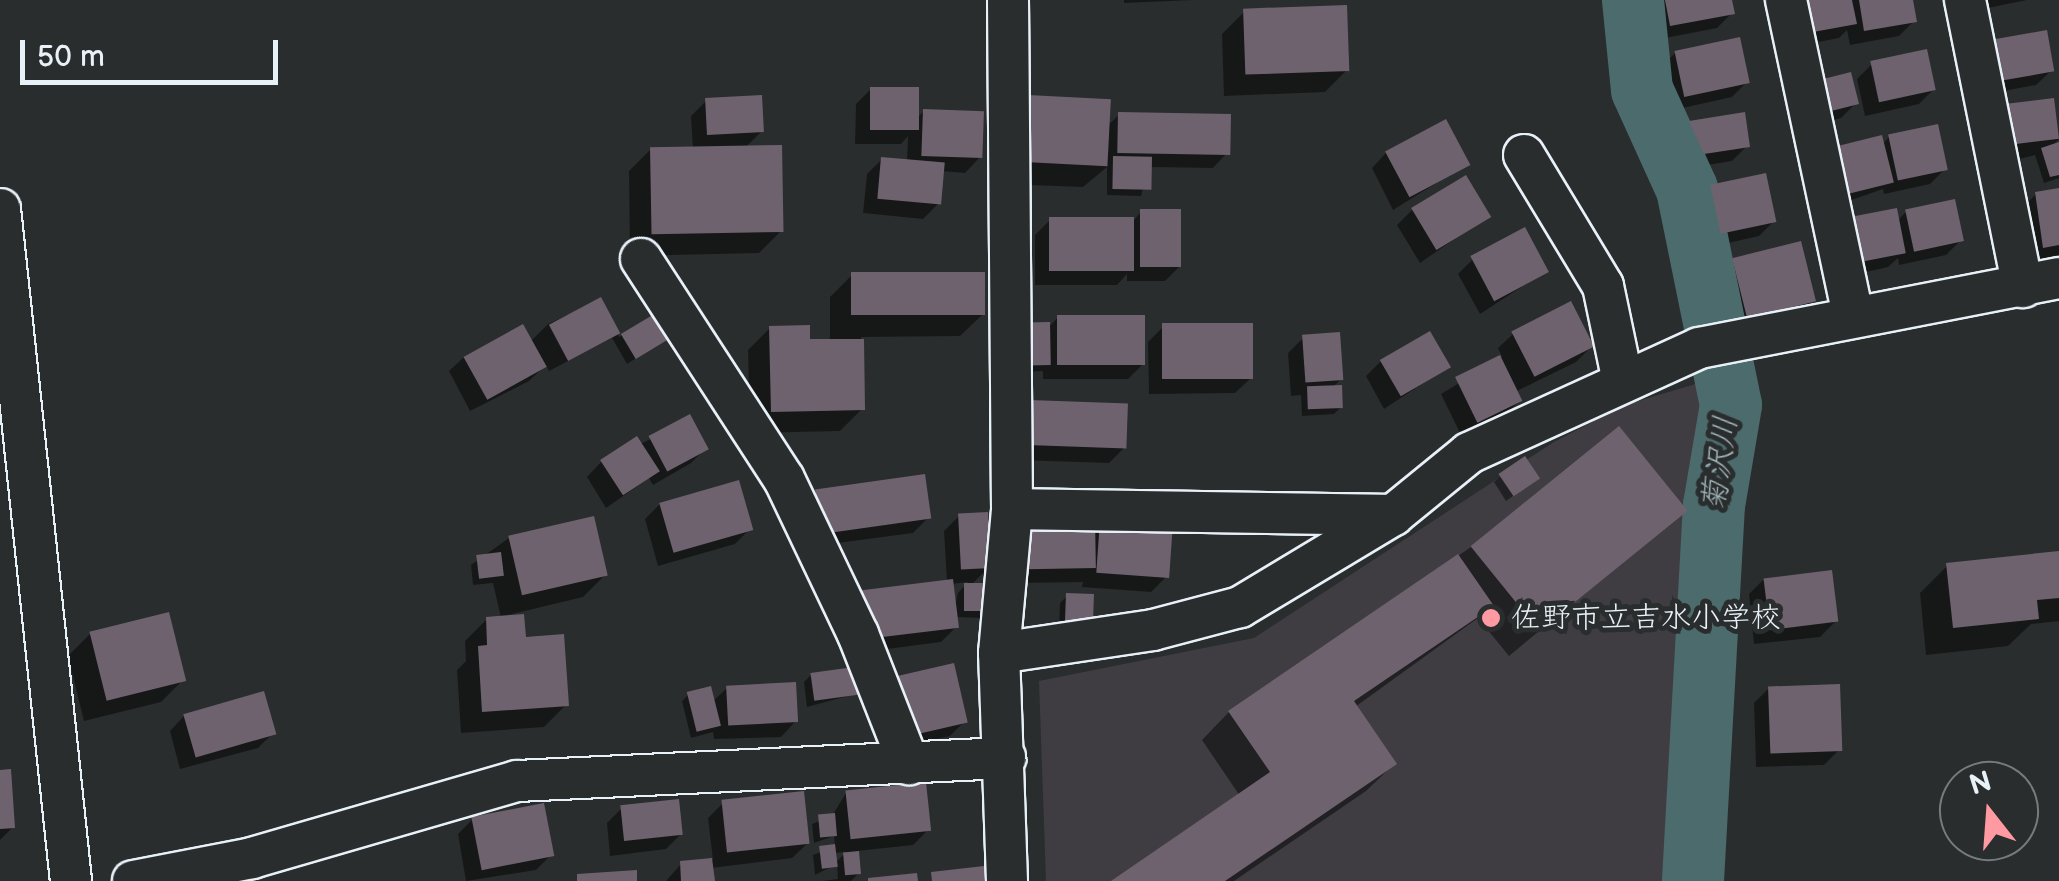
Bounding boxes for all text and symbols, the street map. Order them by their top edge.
scale bar [25,20,282,82]
text: 50 m [37,39,105,75]
water label: 菊沢川 [1695,414,1747,514]
place label: 佐野市立吉水小学校 [1511,600,1781,636]
marker: 佐野市立吉水小学校 [1480,607,1502,629]
north arrow [1939,761,2039,861]
text: N [1966,765,1996,803]

